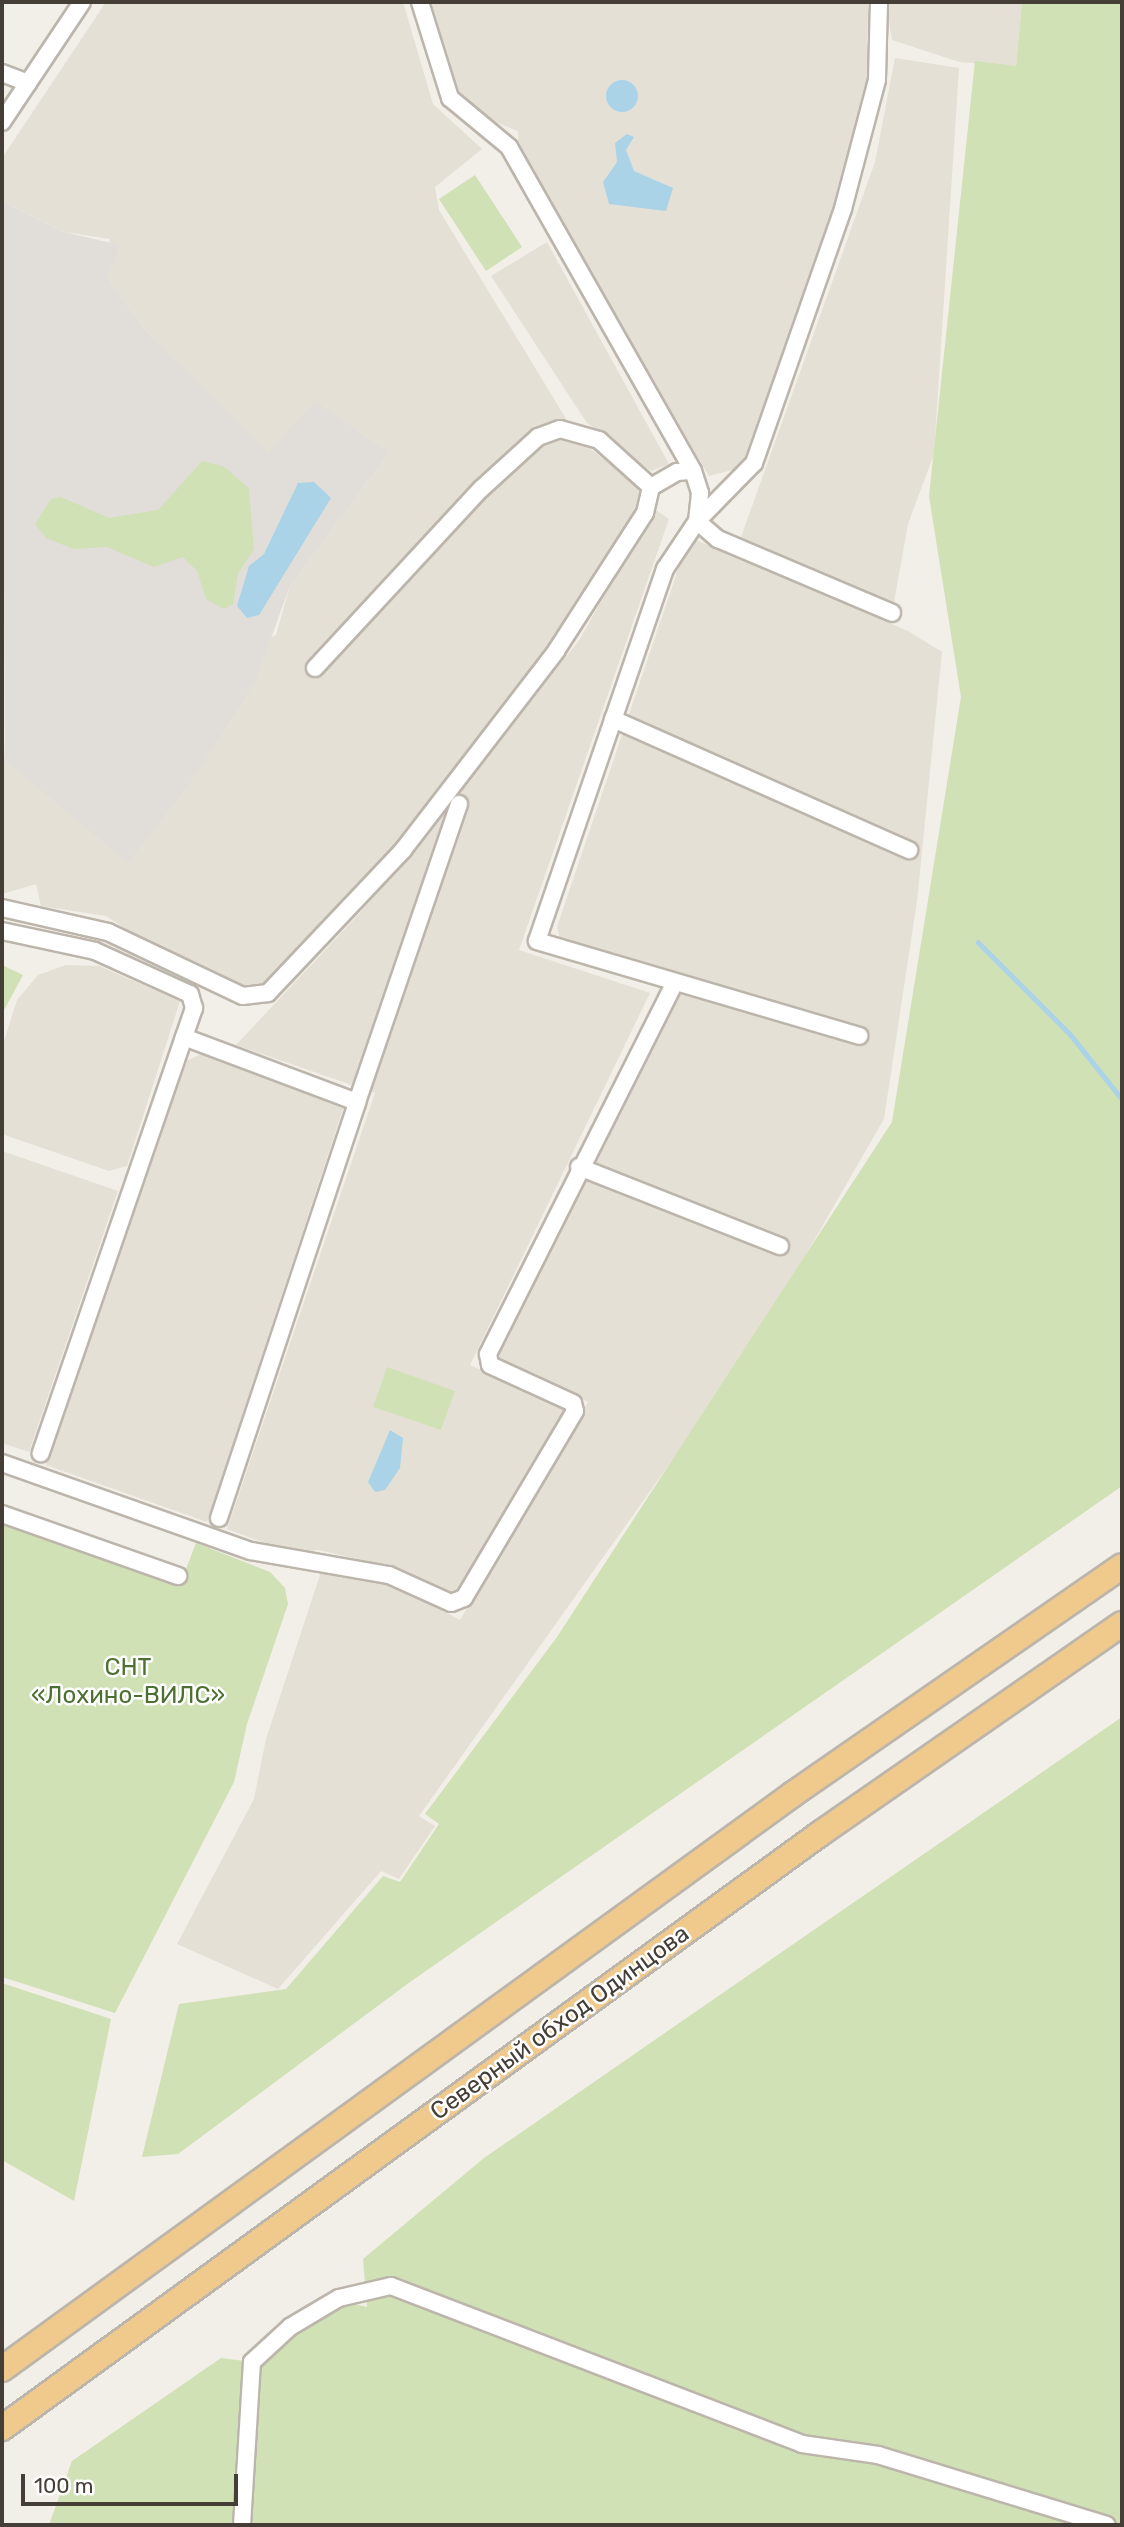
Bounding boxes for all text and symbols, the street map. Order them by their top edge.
park label: СНТ «Лохино-ВИЛС» [31,1654,225,1710]
street label: Северный обход Одинцова [425,1919,695,2127]
scale bar [24,2460,242,2504]
text: 100 m [34,2473,93,2498]

